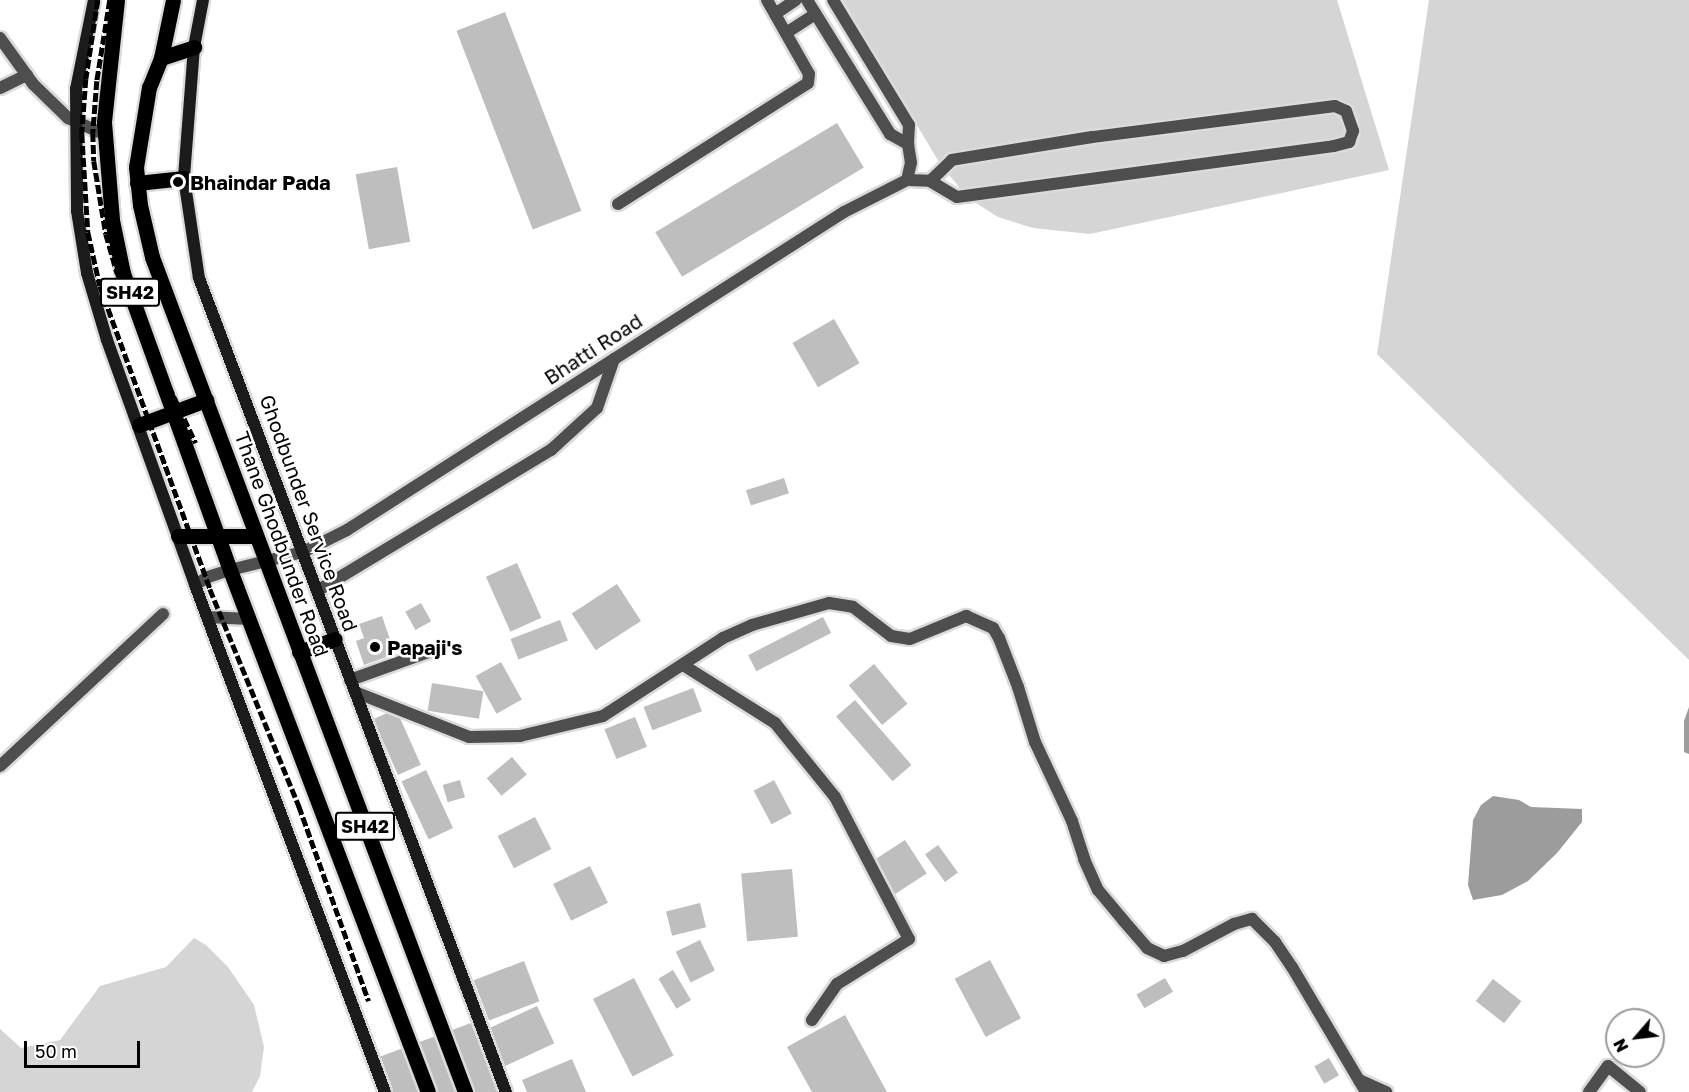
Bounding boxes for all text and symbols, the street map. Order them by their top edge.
place label: Bhaindar Pada [190,170,331,194]
marker: Bhaindar Pada [171,175,185,189]
road number: SH42 [100,277,160,307]
street label: Bhatti Road [540,308,646,390]
street label: Ghodbunder Service Road [255,391,363,635]
street label: Thane Ghodbunder Road [230,428,334,660]
place label: Papaji's [387,635,463,659]
marker: Papaji's [368,640,382,654]
road number: SH42 [335,811,395,841]
north arrow [1605,1008,1665,1068]
scale bar [27,1029,142,1067]
text: N [1609,1035,1633,1056]
text: 50 m [35,1040,77,1062]

